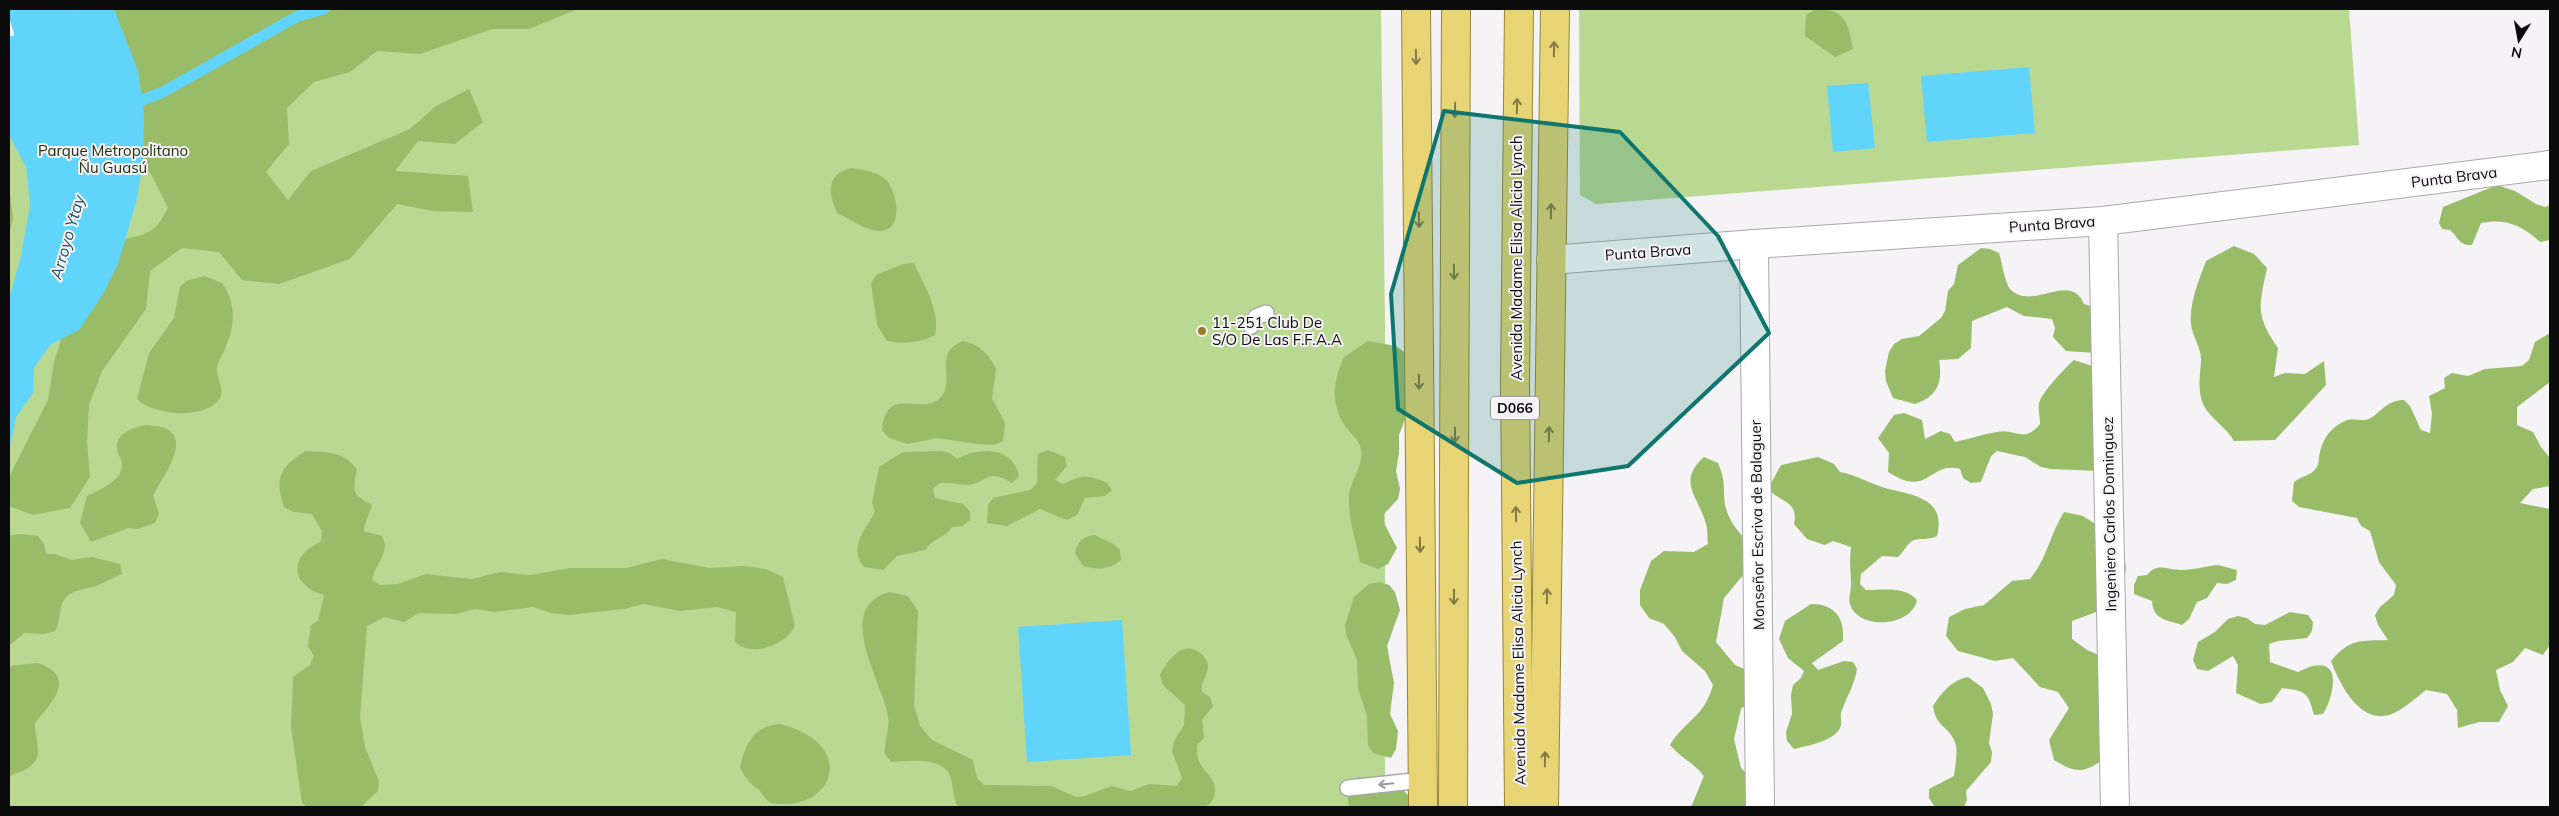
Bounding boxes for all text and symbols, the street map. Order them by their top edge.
north arrow [2494,15,2544,65]
one-way arrow [1549,41,1559,57]
text: N [2510,43,2523,63]
one-way arrow [1411,49,1421,65]
one-way arrow [1512,98,1522,114]
one-way arrow [1450,102,1460,118]
street label: Avenida Madame Elisa Alicia Lynch [1507,136,1526,380]
park label: Parque Metropolitano Ñu Guasú [38,141,188,177]
street label: Punta Brava [2410,162,2498,192]
water label: Arroyo Ytay [45,192,89,282]
one-way arrow [1547,203,1556,219]
one-way arrow [1414,212,1423,228]
street label: Punta Brava [2008,212,2096,236]
street label: Punta Brava [1604,240,1692,264]
one-way arrow [1449,264,1459,280]
place label: 11-251 Club De S/O De Las F.F.A.A [1212,313,1342,349]
marker: 11-251 Club De S/O De Las F.F.A.A [1196,325,1208,337]
one-way arrow [1414,374,1424,390]
road number: D066 [1491,396,1539,419]
street label: Ingeniero Carlos Dominguez [2098,416,2120,612]
street label: Monseñor Escriva de Balaguer [1746,419,1768,630]
one-way arrow [1450,426,1460,443]
one-way arrow [1544,426,1553,442]
one-way arrow [1511,506,1521,522]
one-way arrow [1416,537,1425,553]
street label: Avenida Madame Elisa Alicia Lynch [1506,540,1530,786]
one-way arrow [1542,588,1552,604]
one-way arrow [1449,589,1459,605]
one-way arrow [1540,751,1550,767]
one-way arrow [1378,779,1394,789]

